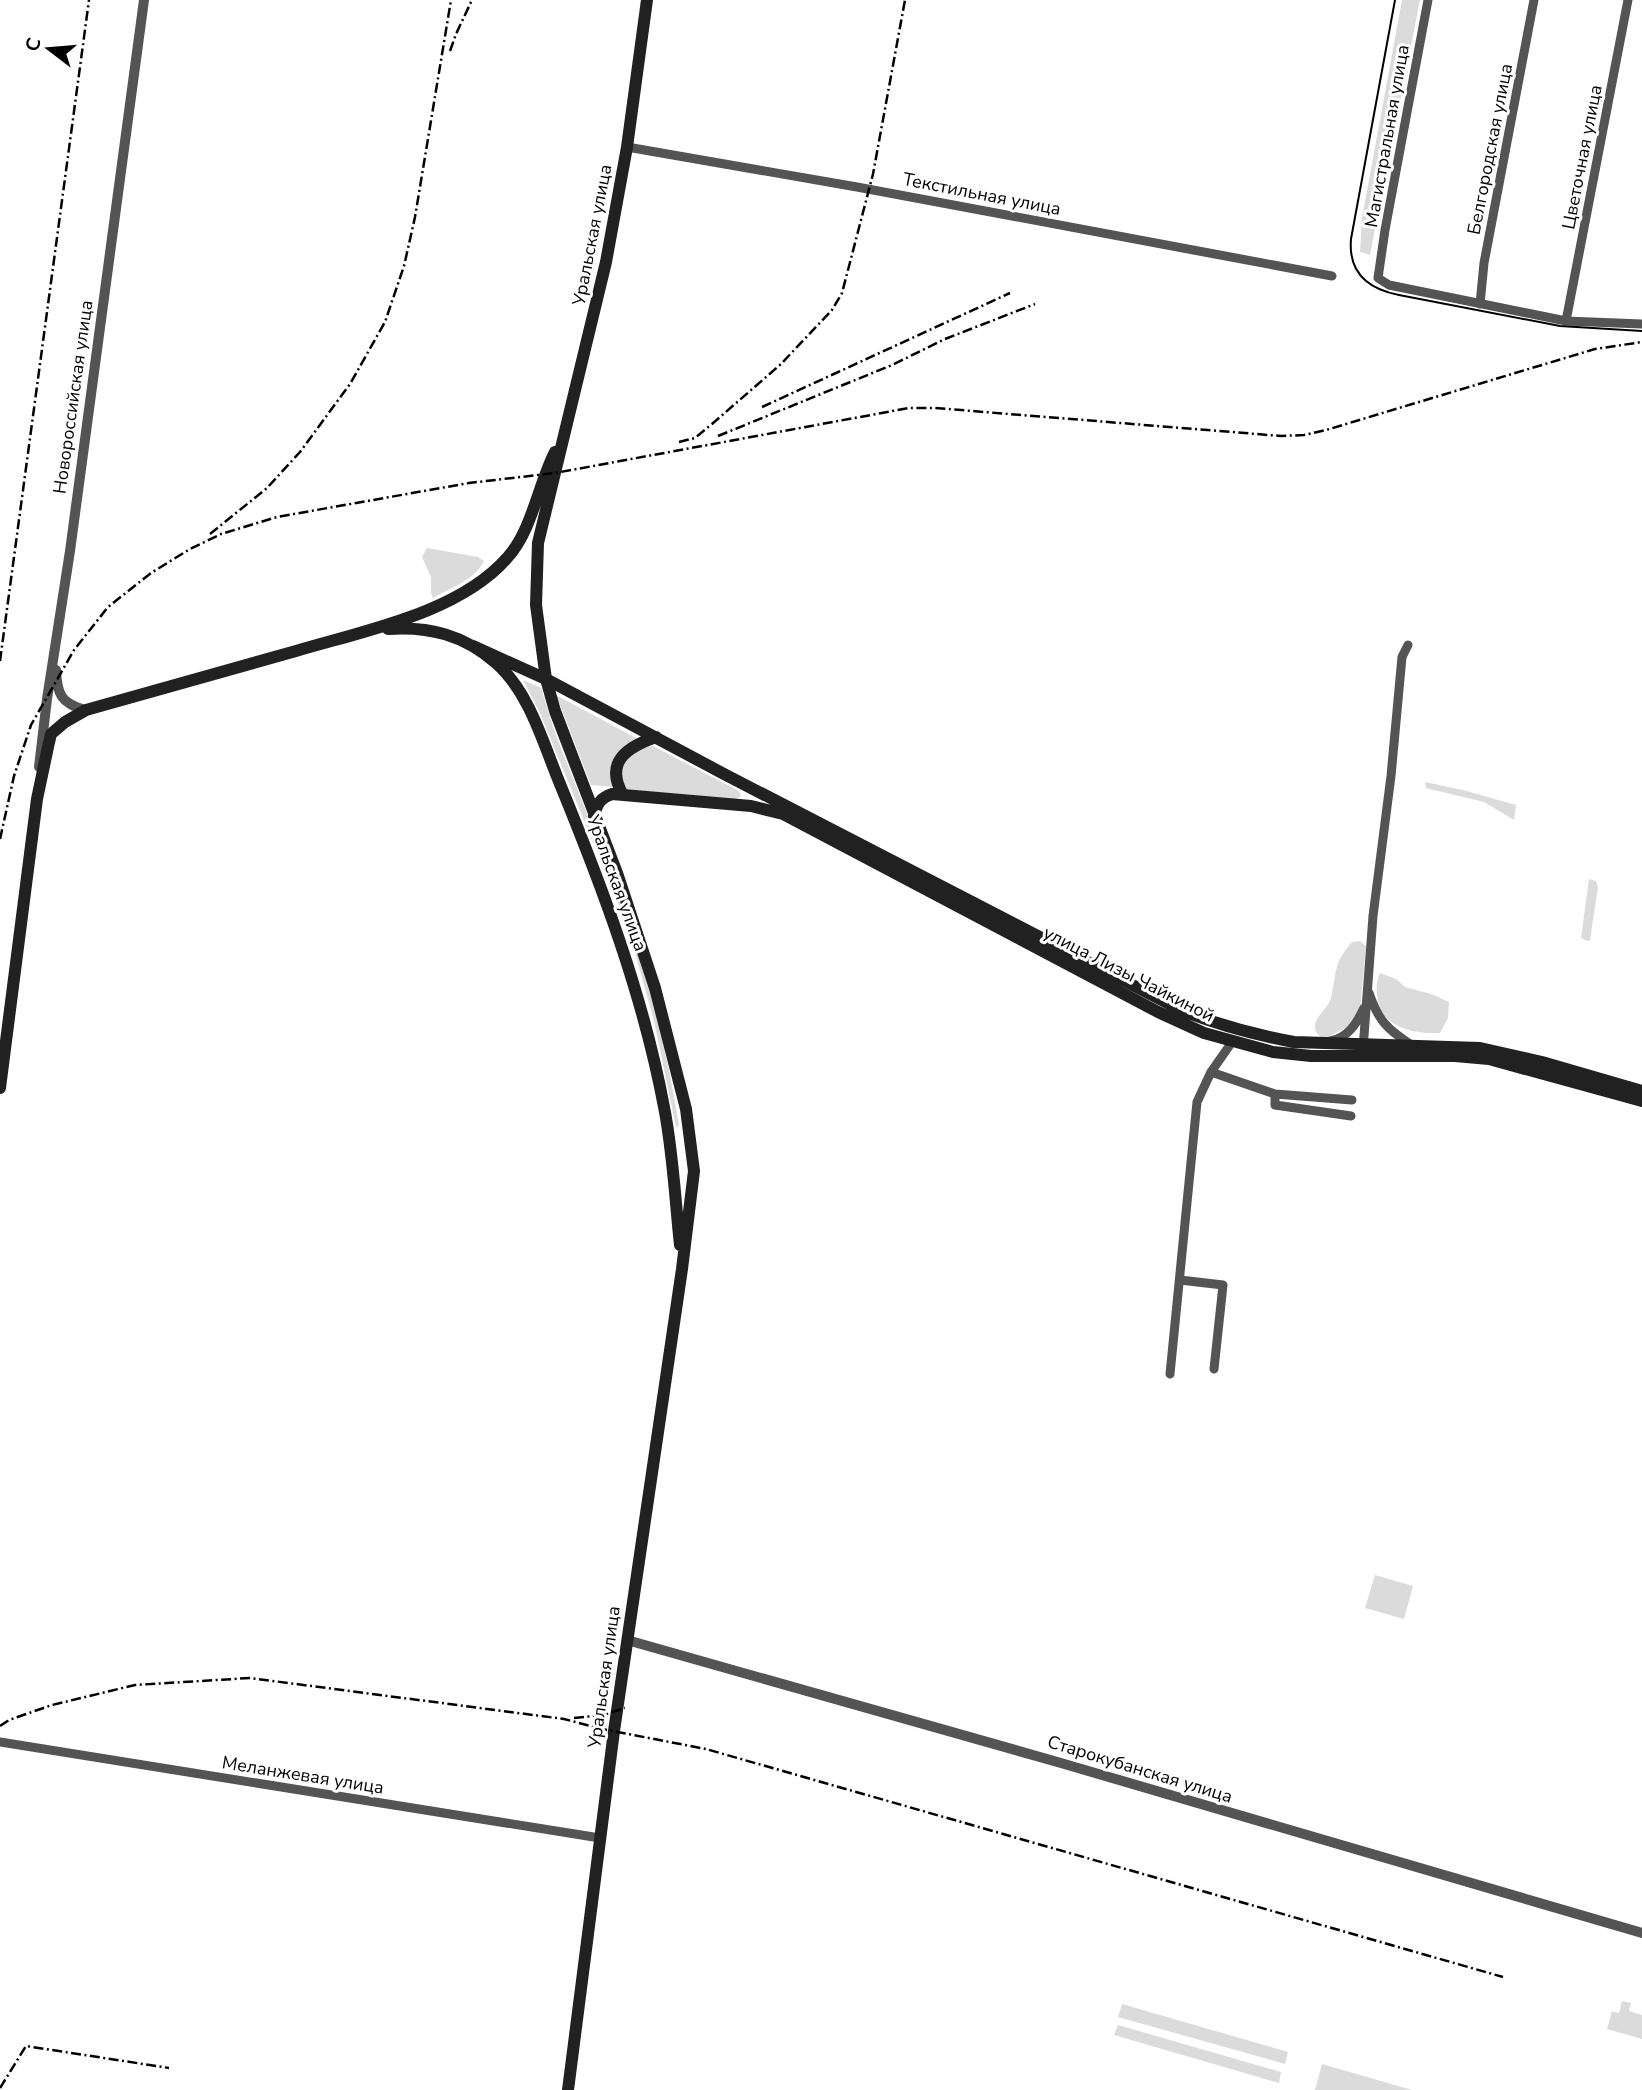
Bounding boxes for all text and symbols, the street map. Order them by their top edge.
north arrow [14,14,84,84]
text: С [19,35,48,54]
street label: Магистральная улица [1359,43,1415,229]
street label: Белгородская улица [1462,61,1518,237]
street label: Цветочная улица [1556,83,1608,231]
street label: Уральская улица [566,162,617,309]
street label: Текстильная улица [901,167,1063,221]
street label: Новороссийская улица [48,299,98,495]
street label: Уральская улица [581,811,653,954]
street label: улица Лизы Чайкиной [1039,920,1219,1028]
street label: Уральская улица [582,1604,626,1751]
street label: Старокубанская улица [1045,1729,1235,1809]
street label: Меланжевая улица [220,1750,386,1800]

